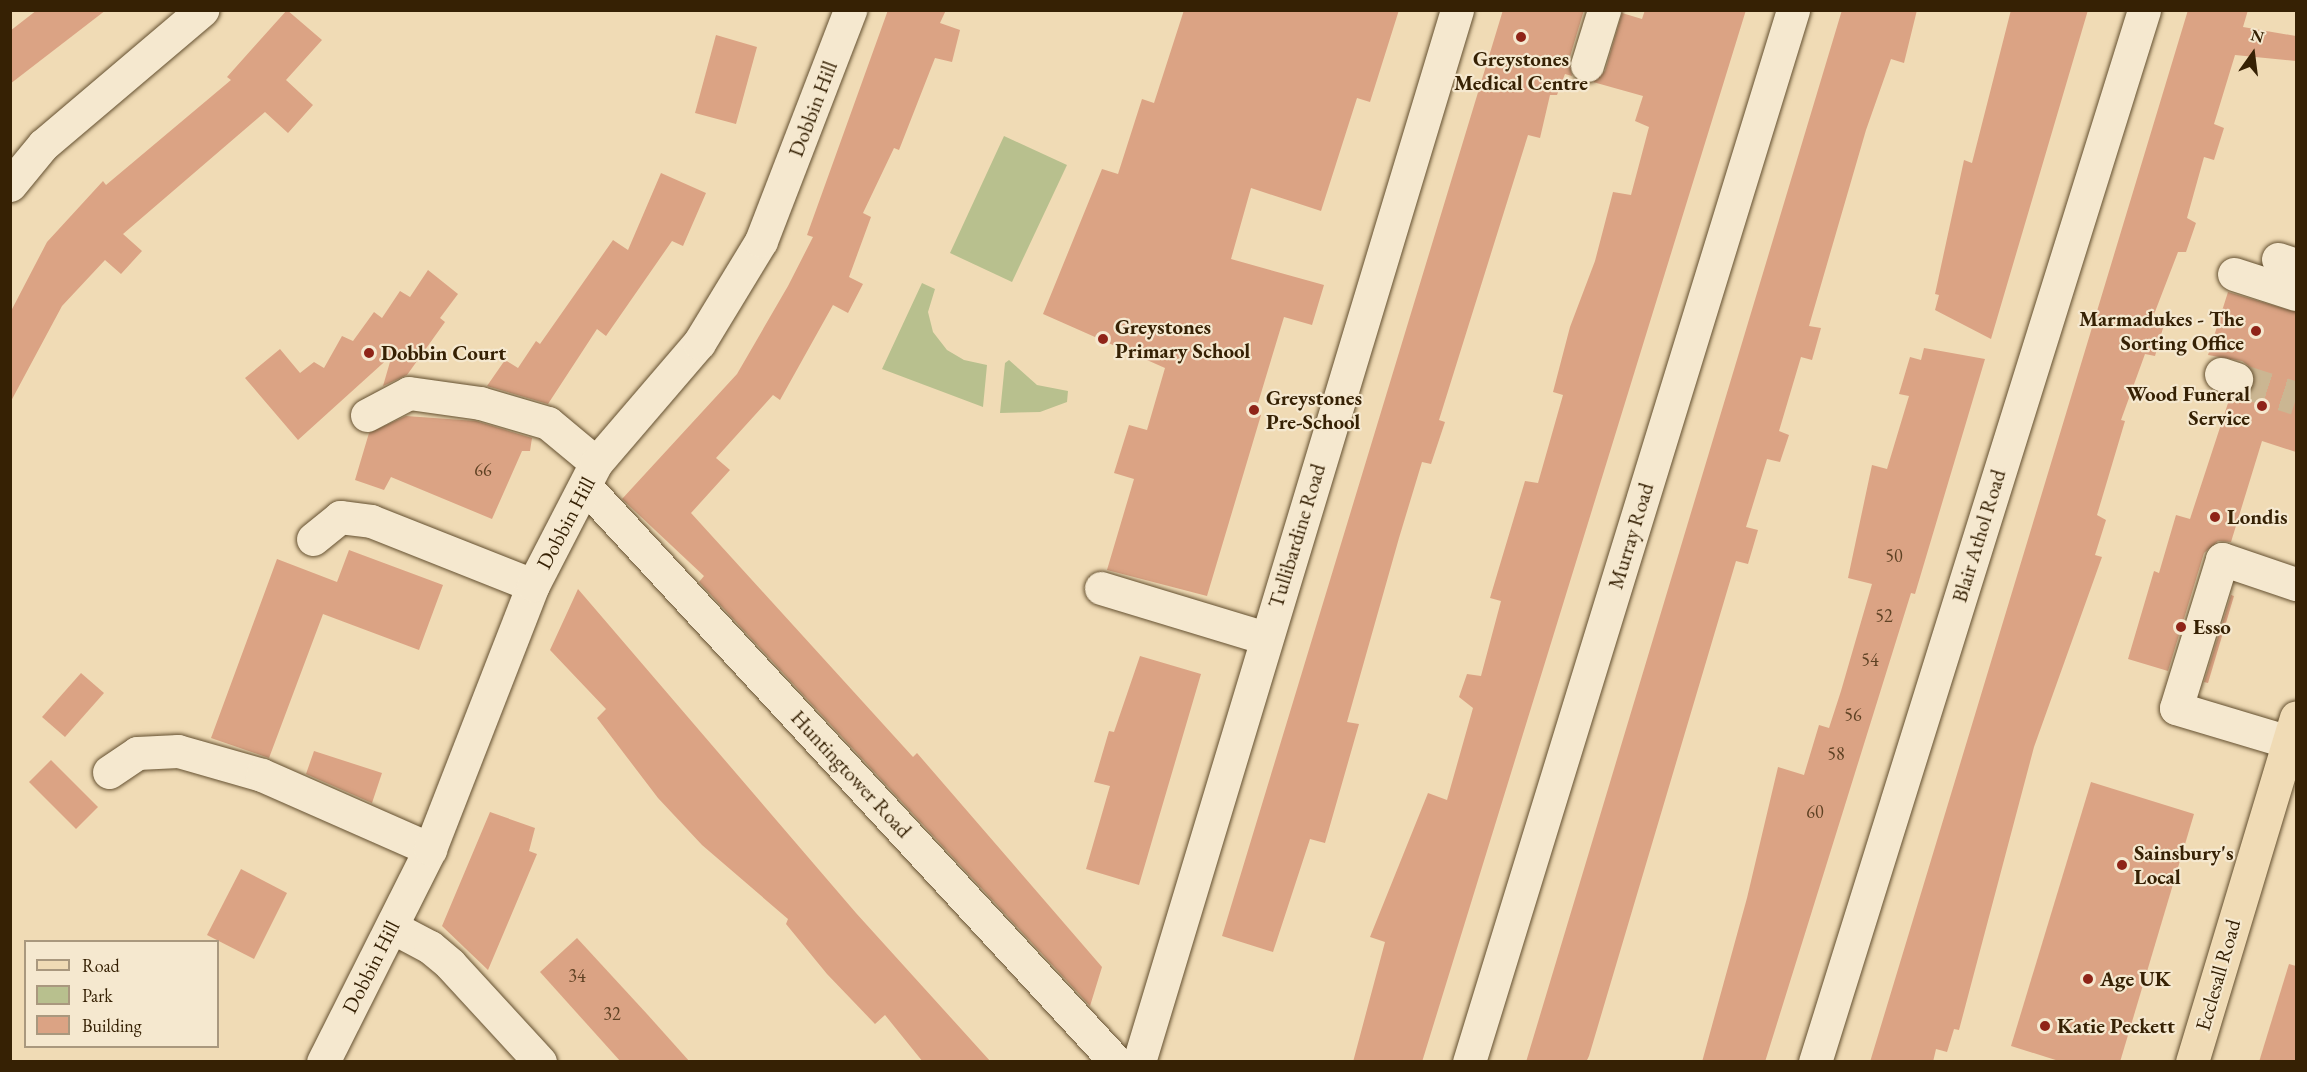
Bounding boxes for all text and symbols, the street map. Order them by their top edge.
north arrow [2223,24,2283,84]
text: N [2249,24,2266,48]
marker: Greystones Medical Centre [1514,30,1528,44]
place label: Greystones Medical Centre [1454,46,1588,96]
street label: Dobbin Hill [783,58,843,160]
place label: Marmadukes - The Sorting Office [2079,306,2244,356]
place label: Greystones Primary School [1115,314,1250,364]
marker: Marmadukes - The Sorting Office [2249,324,2263,338]
marker: Greystones Primary School [1096,332,1110,346]
place label: Dobbin Court [381,340,506,366]
marker: Dobbin Court [362,346,376,360]
place label: Wood Funeral Service [2126,381,2250,431]
place label: Greystones Pre-School [1266,385,1362,435]
marker: Wood Funeral Service [2255,399,2269,413]
marker: Greystones Pre-School [1247,403,1261,417]
house number: 66 [474,459,492,481]
street label: Tullibardine Road [1263,461,1331,611]
street label: Blair Athol Road [1947,467,2011,605]
street label: Dobbin Hill [531,473,601,573]
street label: Murray Road [1603,480,1659,592]
place label: Londis [2227,504,2287,530]
marker: Londis [2208,510,2222,524]
house number: 50 [1885,545,1903,567]
house number: 52 [1875,605,1893,627]
place label: Esso [2193,614,2231,640]
marker: Esso [2174,620,2188,634]
house number: 54 [1861,649,1879,671]
house number: 56 [1844,704,1862,726]
street label: Huntingtower Road [786,705,916,843]
house number: 58 [1827,743,1845,765]
house number: 60 [1806,801,1824,823]
place label: Sainsbury's Local [2134,840,2233,890]
marker: Sainsbury's Local [2115,858,2129,872]
street label: Dobbin Hill [337,916,405,1018]
street label: Ecclesall Road [2190,916,2246,1034]
legend [24,940,219,1048]
text: Road [82,954,120,977]
house number: 34 [568,965,586,987]
place label: Age UK [2100,966,2171,992]
marker: Age UK [2081,972,2095,986]
text: Park [82,984,113,1007]
house number: 32 [603,1003,621,1025]
place label: Katie Peckett [2057,1013,2175,1039]
text: Building [82,1014,142,1037]
marker: Katie Peckett [2038,1019,2052,1033]

